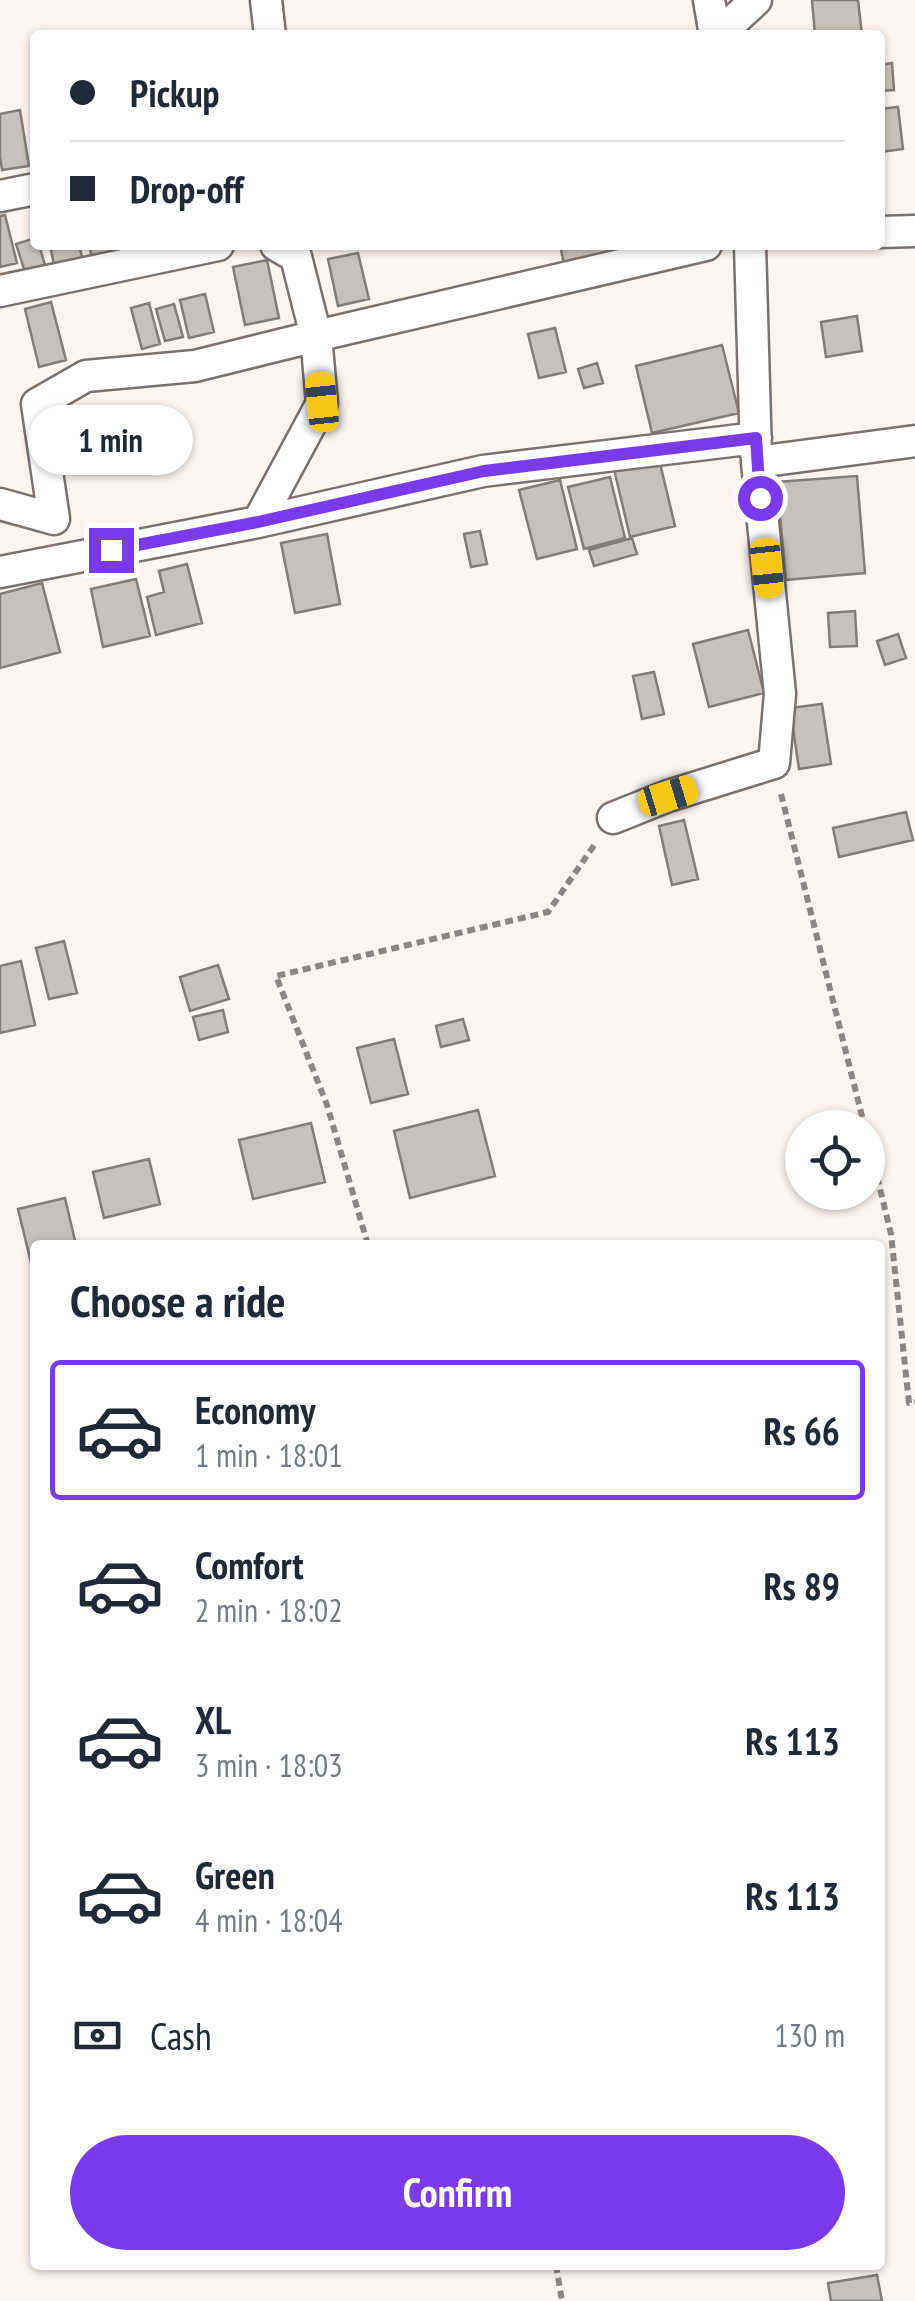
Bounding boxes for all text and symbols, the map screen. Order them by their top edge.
text: Pickup [130,68,220,117]
text: Drop-off [130,164,244,213]
car [304,371,340,433]
callout: 1 min [28,405,194,475]
text: 1 min [78,419,143,461]
route start [738,476,783,521]
route end [89,528,134,573]
car [749,537,785,599]
car [635,773,701,819]
map controls [785,1110,885,1210]
button: locate [785,1110,885,1210]
text: Choose a ride [70,1271,285,1329]
icon: car [75,1385,165,1475]
text: Economy [195,1385,315,1434]
text: Rs 66 [763,1406,840,1455]
text: 1 min · 18:01 [195,1434,343,1476]
icon: car [75,1540,165,1630]
text: Comfort [195,1540,304,1589]
text: Rs 89 [763,1561,840,1610]
text: 2 min · 18:02 [195,1589,343,1631]
icon: car [75,1695,165,1785]
text: XL [195,1695,231,1744]
text: Rs 113 [745,1716,840,1765]
text: 3 min · 18:03 [195,1744,343,1786]
icon: car [75,1850,165,1940]
text: Green [195,1850,275,1899]
text: Rs 113 [745,1871,840,1920]
text: 4 min · 18:04 [195,1899,343,1941]
icon: cash [70,2008,125,2063]
text: Cash [150,2011,212,2060]
text: 130 m [774,2014,845,2056]
button: Confirm [70,2135,845,2250]

